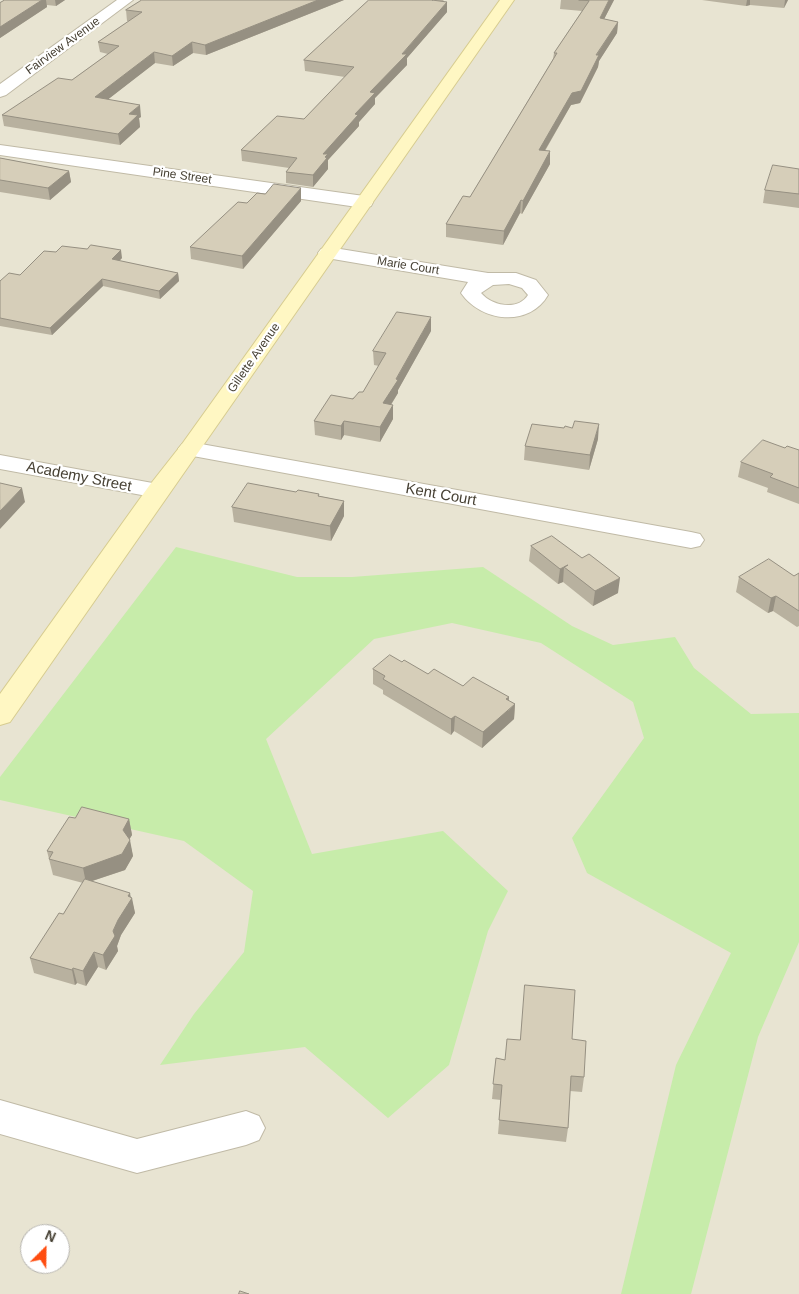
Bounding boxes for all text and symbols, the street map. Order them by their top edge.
street label: Fairview Avenue [23,14,103,78]
street label: Pine Street [152,165,212,187]
street label: Marie Court [376,254,440,278]
street label: Gillette Avenue [225,321,283,395]
street label: Academy Street [25,458,133,496]
street label: Kent Court [404,480,478,510]
north arrow [20,1224,70,1274]
text: N [43,1227,58,1245]

